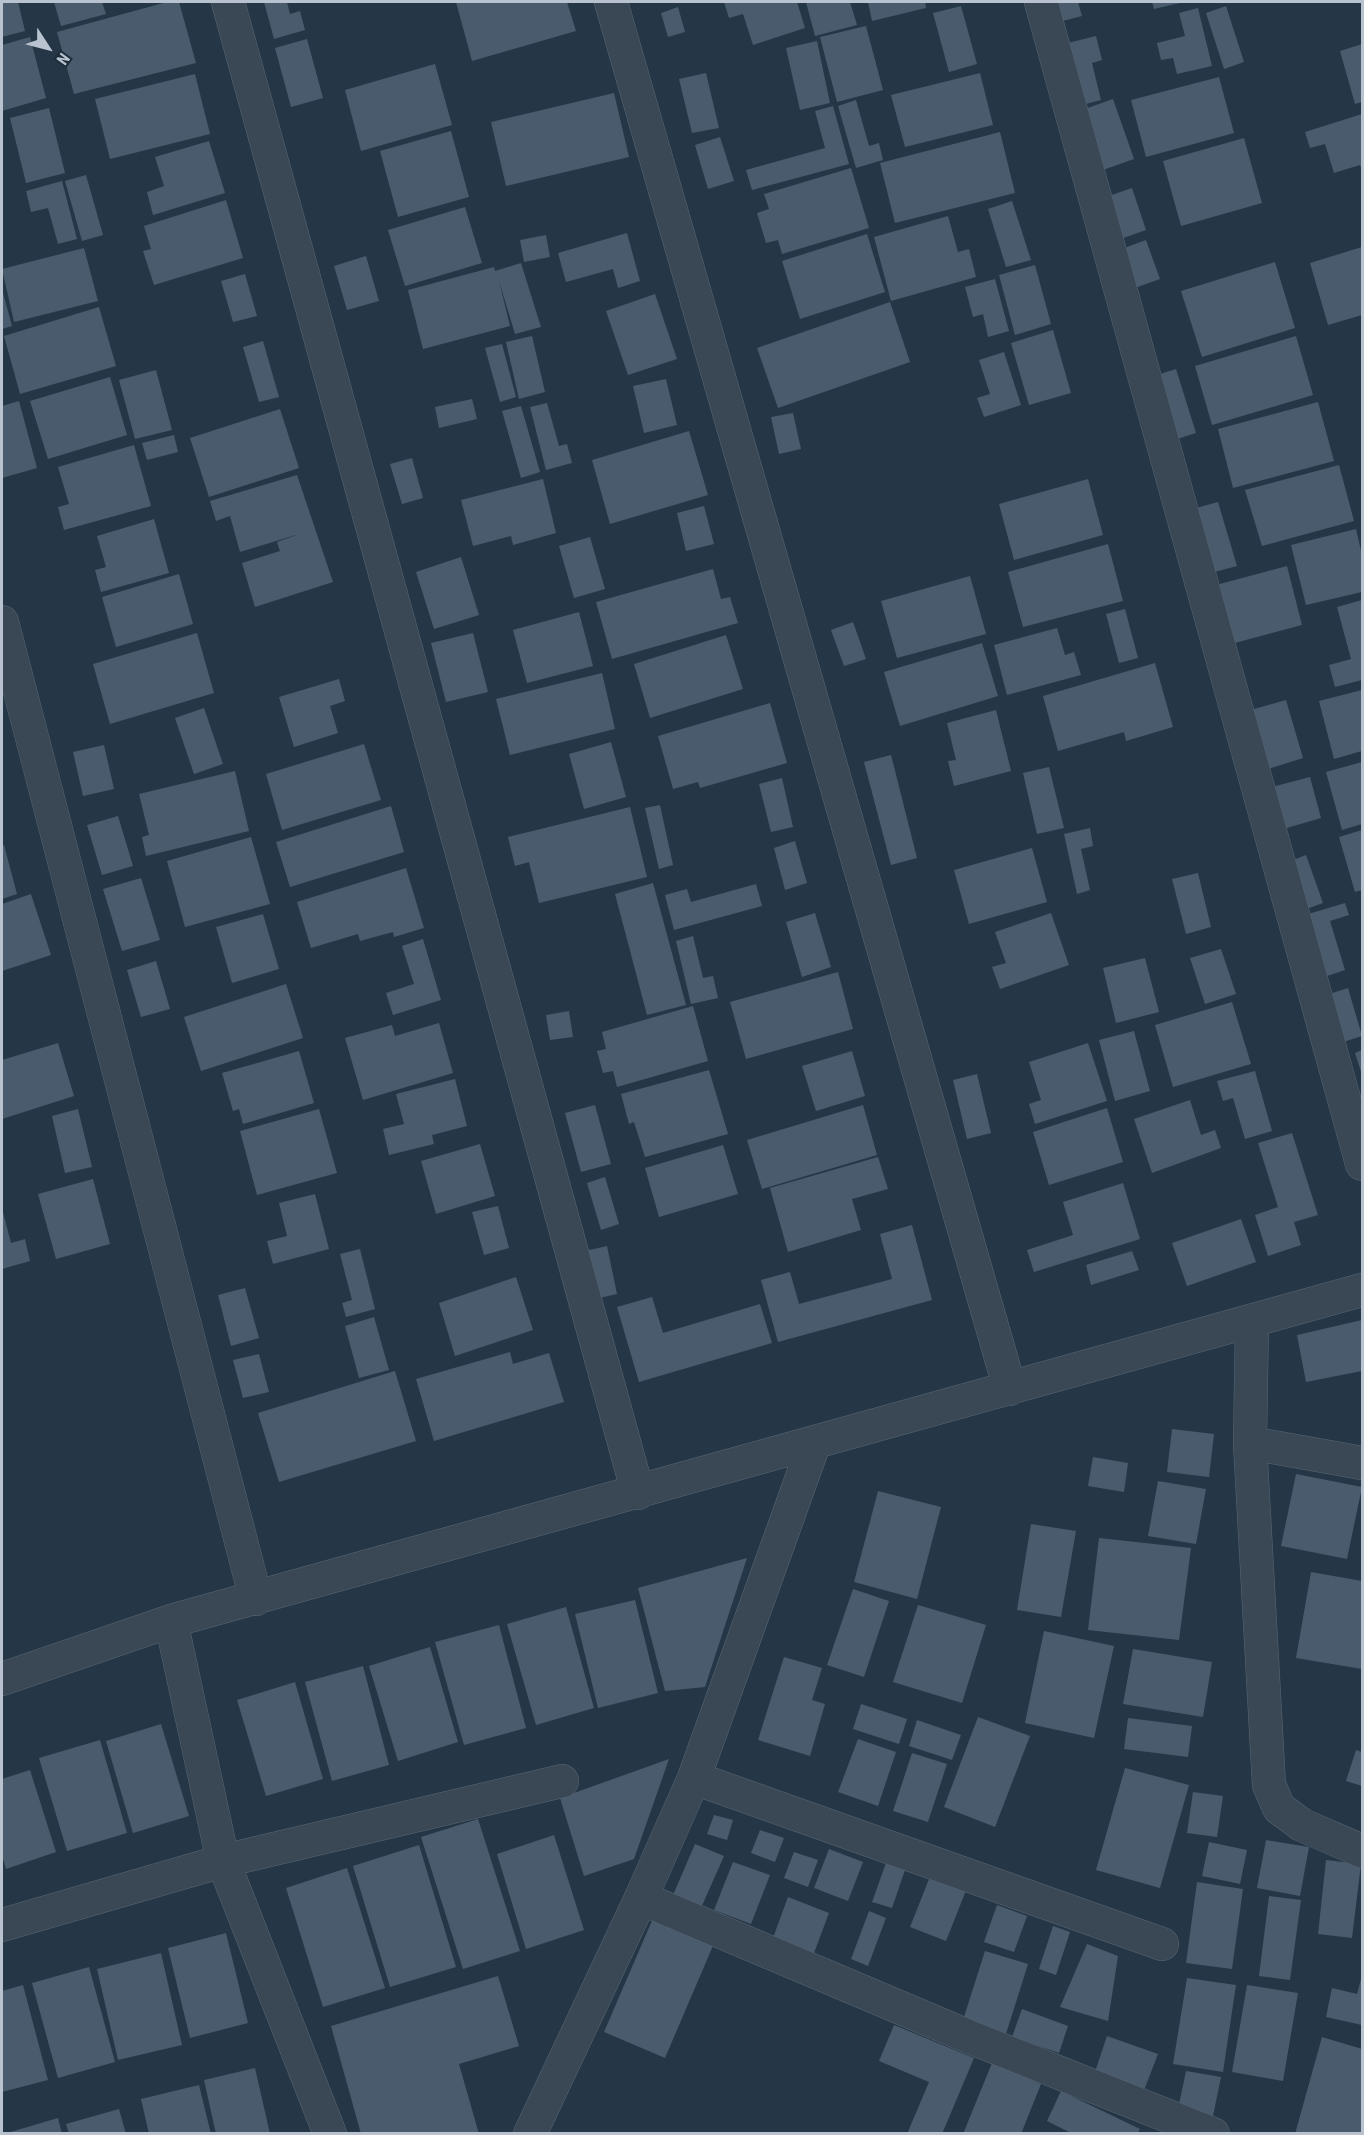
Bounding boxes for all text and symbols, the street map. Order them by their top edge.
north arrow [18,18,78,78]
text: N [52,49,74,68]

